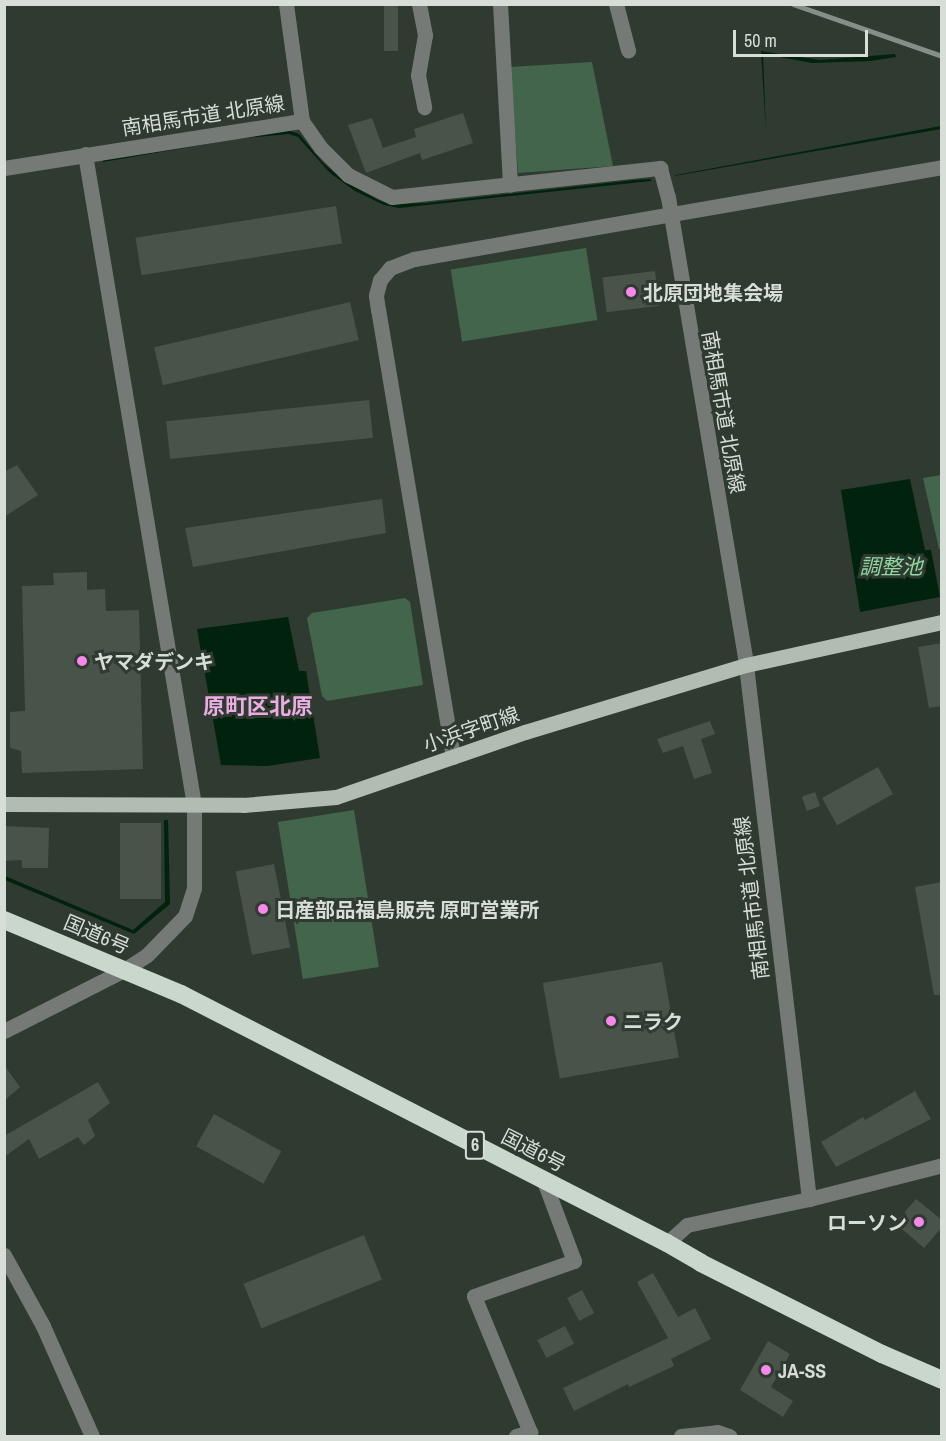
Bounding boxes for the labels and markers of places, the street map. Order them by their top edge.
place label: 北原団地集会場 [643,280,783,304]
marker: 北原団地集会場 [624,285,638,299]
place label: ヤマダデンキ [94,649,214,673]
marker: ヤマダデンキ [75,654,89,668]
place label: 日産部品福島販売 原町営業所 [275,897,540,921]
marker: 日産部品福島販売 原町営業所 [256,902,270,916]
place label: ニラク [623,1009,683,1033]
marker: ニラク [604,1014,618,1028]
place label: ローソン [827,1210,907,1234]
marker: ローソン [912,1215,926,1229]
place label: JA-SS [778,1358,826,1382]
marker: JA-SS [759,1363,773,1377]

